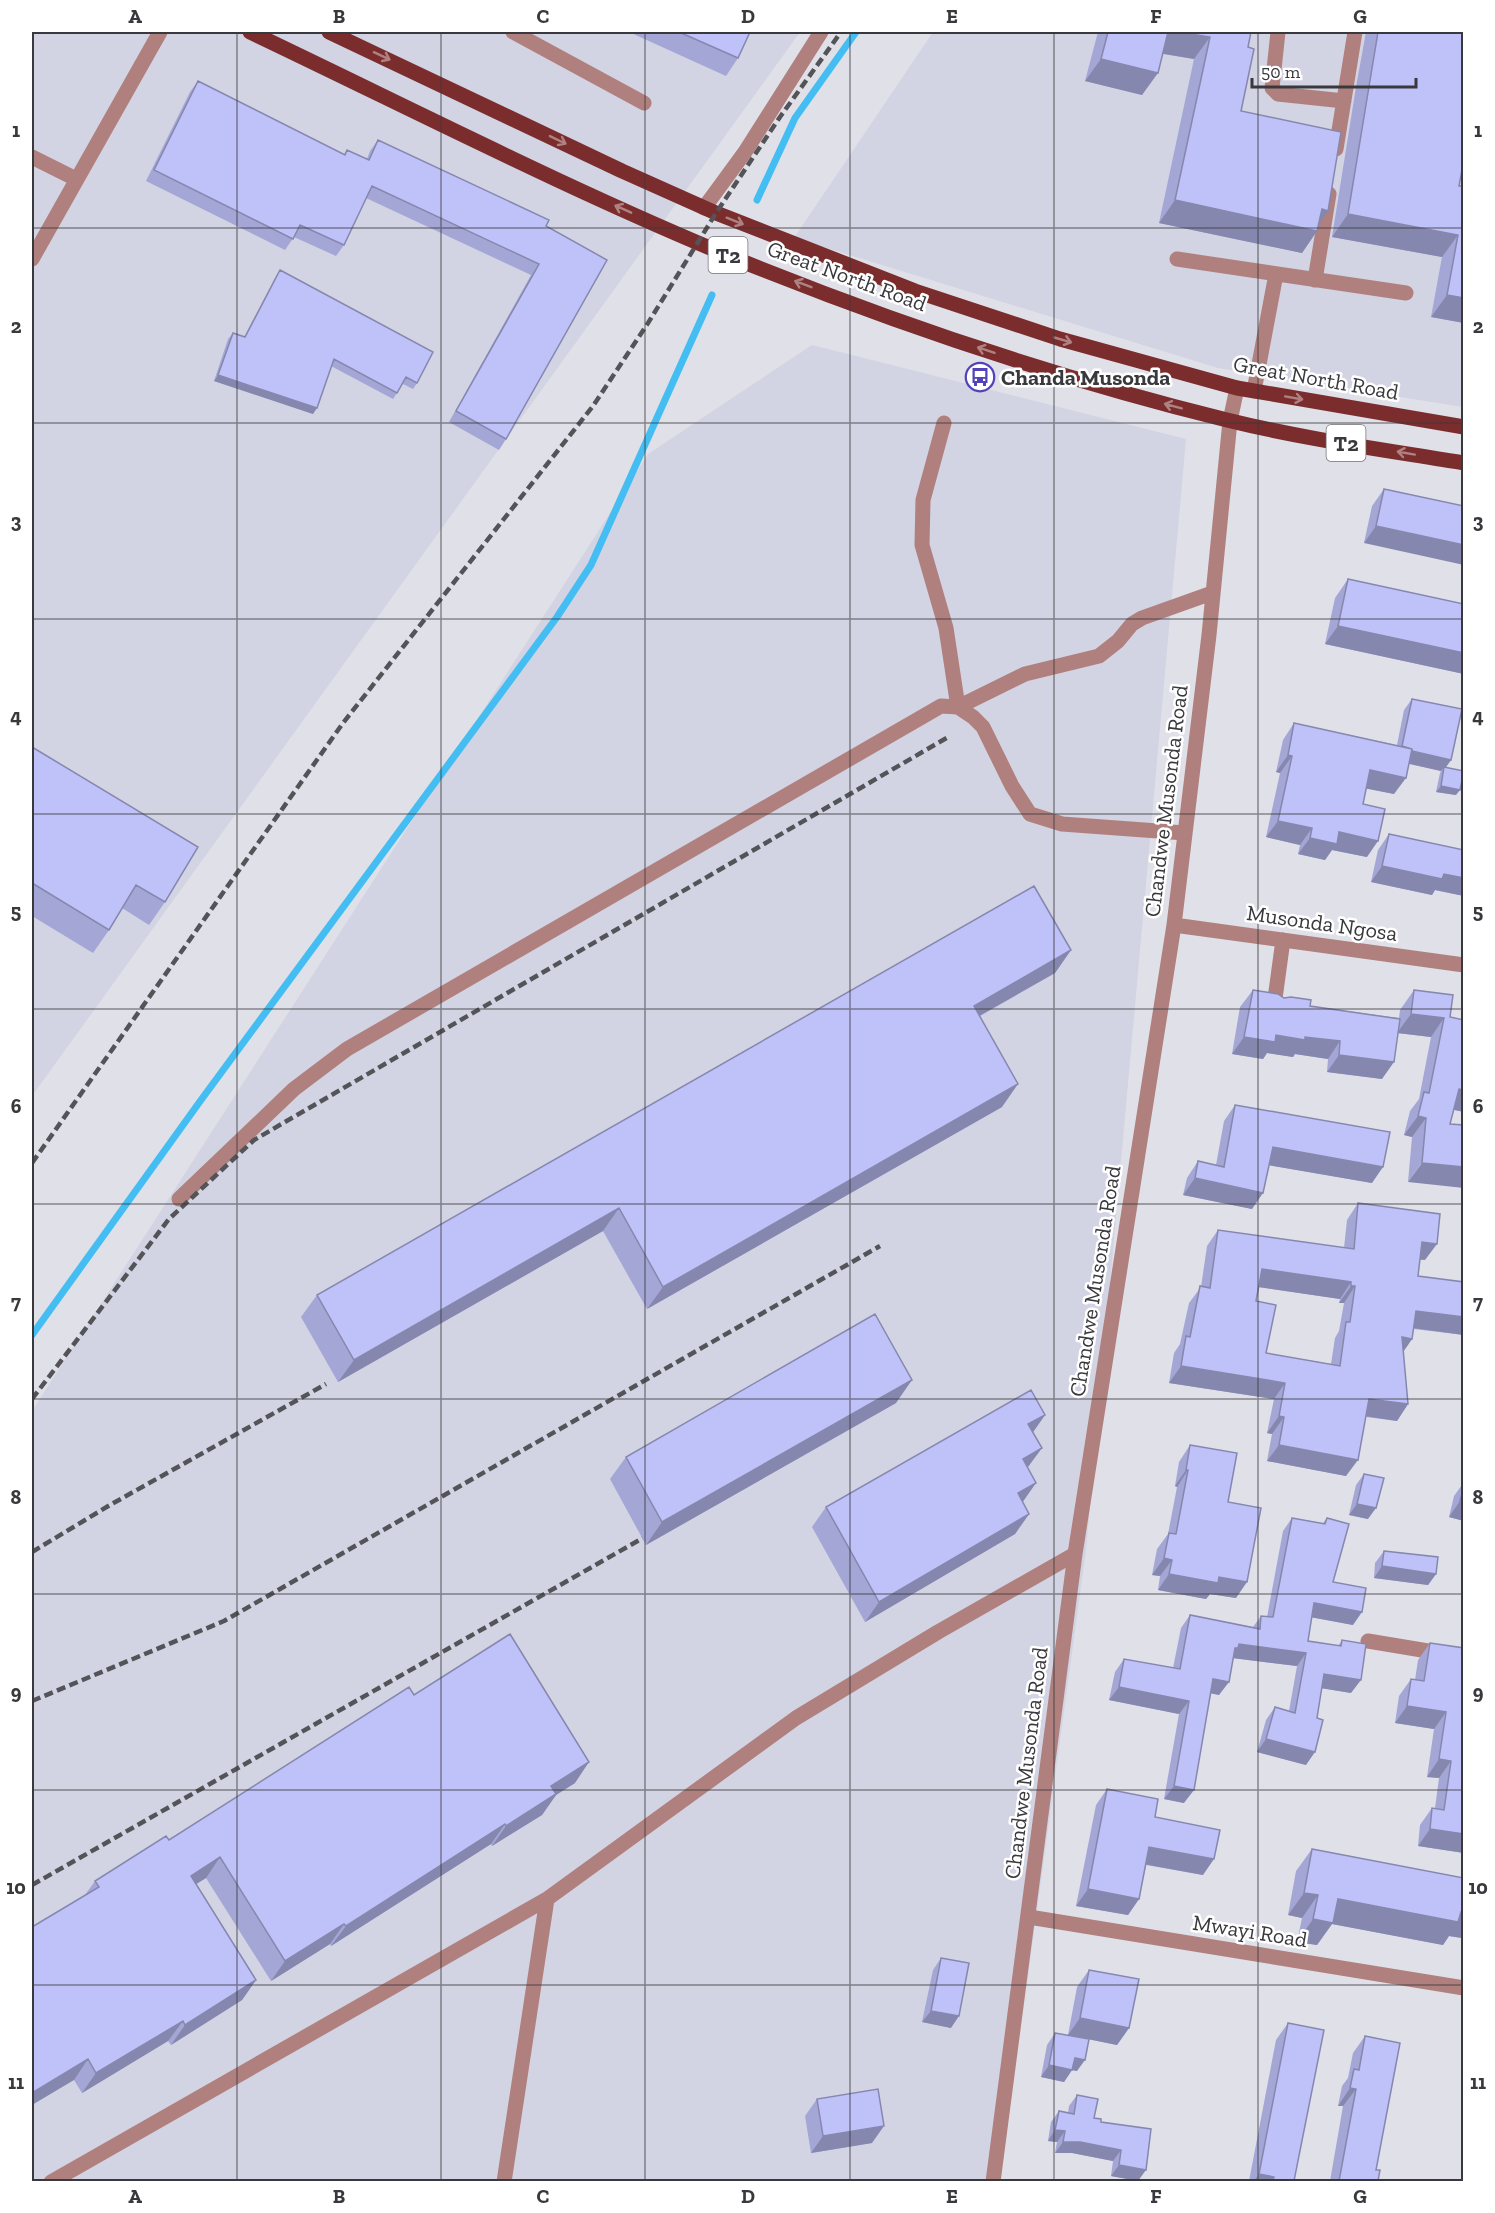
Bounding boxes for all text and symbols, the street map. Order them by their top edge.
text: A [128,4,142,28]
text: B [333,4,345,28]
text: C [537,4,550,28]
text: D [741,4,755,28]
text: E [946,4,958,28]
text: F [1150,4,1162,28]
text: G [1353,4,1367,28]
one-way arrow [373,51,391,63]
scale bar [1252,51,1416,89]
text: 50 m [1261,61,1301,83]
text: 1 [12,118,20,142]
text: 1 [1474,118,1482,142]
one-way arrow [549,135,567,147]
one-way arrow [614,203,632,215]
one-way arrow [726,216,744,227]
street label: Great North Road [764,235,930,317]
road number: T2 [708,237,748,273]
one-way arrow [794,278,813,289]
text: 2 [11,314,22,338]
text: 2 [1473,314,1484,338]
one-way arrow [1053,335,1072,346]
one-way arrow [977,344,996,355]
street label: Great North Road [1231,350,1401,406]
bus stop icon: Chanda Musonda [964,361,996,393]
place label: Chanda Musonda [1001,364,1171,391]
one-way arrow [1284,392,1304,403]
one-way arrow [1164,400,1183,411]
road number: T2 [1326,425,1366,461]
one-way arrow [1397,448,1416,459]
text: 3 [11,509,22,533]
text: 3 [1473,509,1484,533]
street label: Chandwe Musonda Road [1138,683,1194,919]
text: 4 [10,704,22,728]
text: 4 [1472,704,1484,728]
text: 5 [11,899,21,923]
street label: Musonda Ngosa [1245,899,1399,947]
text: 5 [1473,899,1483,923]
text: 6 [11,1094,22,1118]
text: 6 [1473,1094,1484,1118]
street label: Chandwe Musonda Road [1063,1164,1127,1398]
text: 7 [11,1290,21,1314]
text: 7 [1473,1290,1483,1314]
text: 8 [11,1485,22,1509]
text: 8 [1473,1485,1484,1509]
street label: Chandwe Musonda Road [998,1645,1054,1881]
text: 9 [11,1680,22,1704]
text: 9 [1473,1680,1484,1704]
text: 10 [6,1875,26,1899]
text: 10 [1468,1875,1488,1899]
street label: Mwayi Road [1191,1909,1309,1953]
text: 11 [8,2070,24,2094]
text: 11 [1470,2070,1486,2094]
text: A [128,2184,142,2208]
text: B [333,2184,345,2208]
text: C [537,2184,550,2208]
text: D [741,2184,755,2208]
text: E [946,2184,958,2208]
text: F [1150,2184,1162,2208]
text: G [1353,2184,1367,2208]

